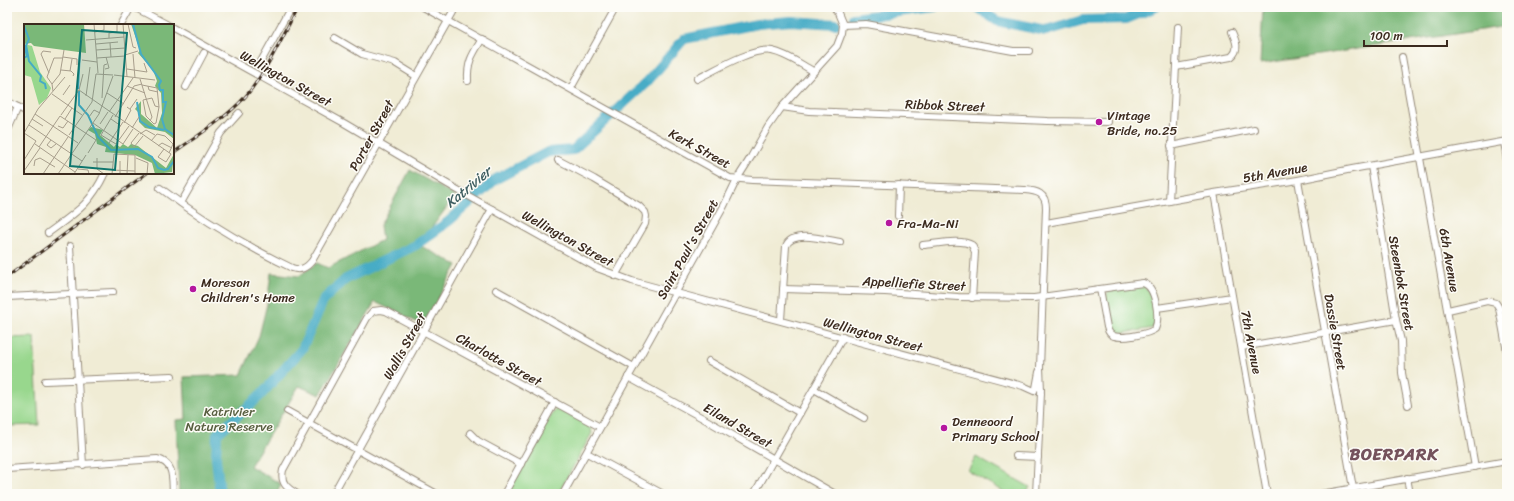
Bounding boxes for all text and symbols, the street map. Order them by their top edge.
scale bar [1364,22,1447,48]
inset map [24,24,174,174]
text: 100 m [1370,25,1403,47]
street label: Wellington Street [236,44,336,114]
street label: Ribbok Street [905,93,986,118]
street label: Porter Street [342,95,401,175]
place label: Vintage Bride, no.25 [1107,104,1177,142]
marker: Vintage Bride, no.25 [1094,117,1104,127]
street label: Kerk Street [664,122,735,175]
street label: 5th Avenue [1241,155,1309,189]
water label: Katrivier [439,158,500,214]
street label: Saint Paul's Street [650,195,725,304]
street label: Wellington Street [518,204,618,274]
place label: Fra-Ma-Ni [897,212,959,235]
marker: Fra-Ma-Ni [884,218,894,228]
street label: 6th Avenue [1433,226,1466,294]
street label: Steenbok Street [1382,234,1421,333]
street label: Appelliefie Street [861,269,967,298]
place label: Moreson Children's Home [201,271,295,309]
marker: Moreson Children's Home [188,284,198,294]
street label: Dassie Street [1317,292,1354,372]
street label: Wallis Street [377,308,433,384]
street label: 7th Avenue [1234,308,1269,376]
street label: Wellington Street [821,310,926,359]
street label: Charlotte Street [452,326,547,393]
street label: Eiland Street [699,396,777,455]
park label: Katrivier Nature Reserve [185,400,273,438]
place label: Denneoord Primary School [952,410,1039,448]
marker: Denneoord Primary School [939,423,949,433]
district label: BOERPARK [1349,439,1439,469]

